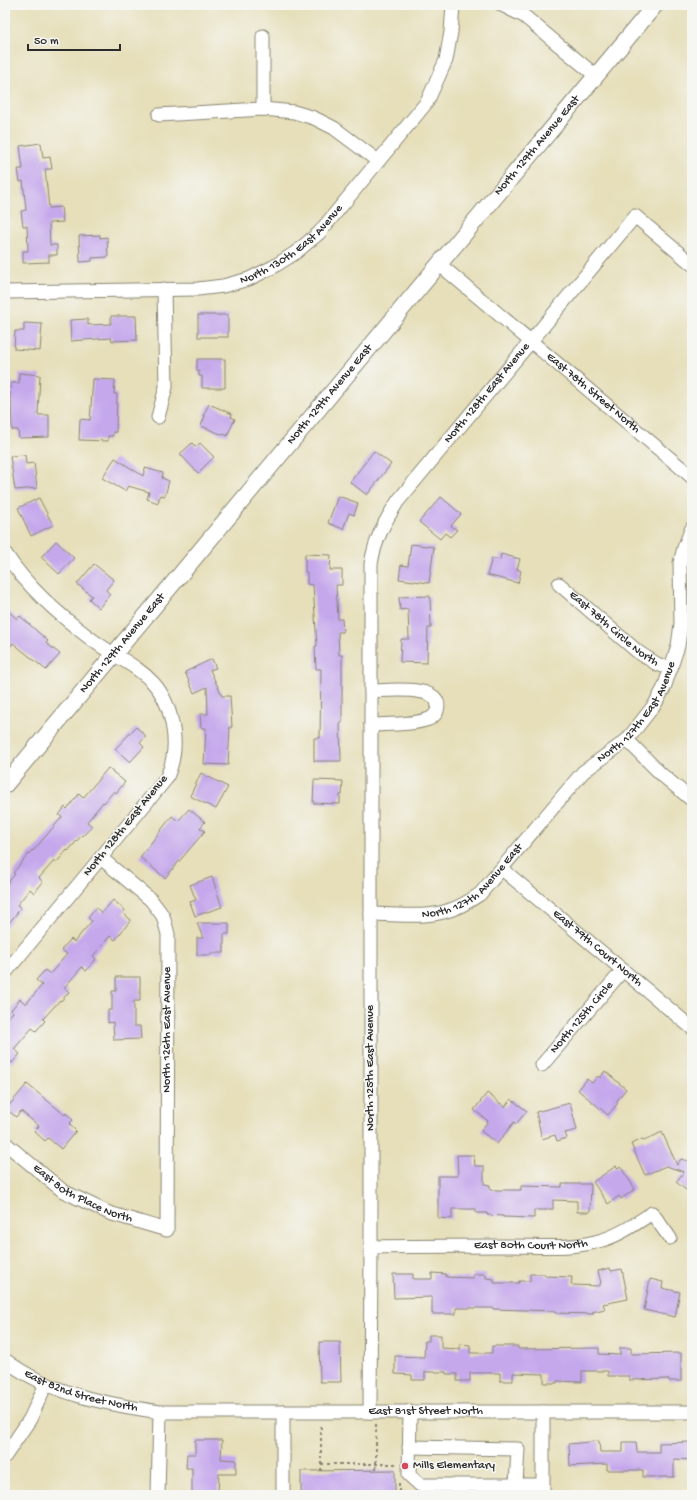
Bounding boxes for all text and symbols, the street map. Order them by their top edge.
scale bar [28,26,120,52]
text: 50 m [34,35,59,49]
street label: North 129th Avenue East [492,92,584,199]
street label: North 130th East Avenue [239,201,347,288]
street label: North 128th East Avenue [442,340,534,447]
street label: North 129th Avenue East [285,341,377,448]
street label: East 78th Street North [543,350,643,437]
street label: East 78th Circle North [566,588,662,670]
street label: North 129th Avenue East [77,590,169,697]
street label: North 127th East Avenue [595,659,680,766]
street label: North 128th East Avenue [81,772,172,880]
street label: North 127th Avenue East [421,840,527,922]
street label: East 79th Court North [549,907,645,991]
street label: North 126th East Avenue [160,966,175,1093]
street label: North 125th Circle [548,978,617,1057]
street label: North 125th East Avenue [364,1004,378,1131]
street label: East 80th Place North [30,1162,135,1227]
street label: East 80th Court North [474,1237,590,1254]
street label: East 82nd Street North [21,1367,139,1416]
street label: East 81st Street North [368,1405,484,1419]
place label: Mills Elementary [413,1459,495,1473]
marker: Mills Elementary [400,1461,410,1471]

